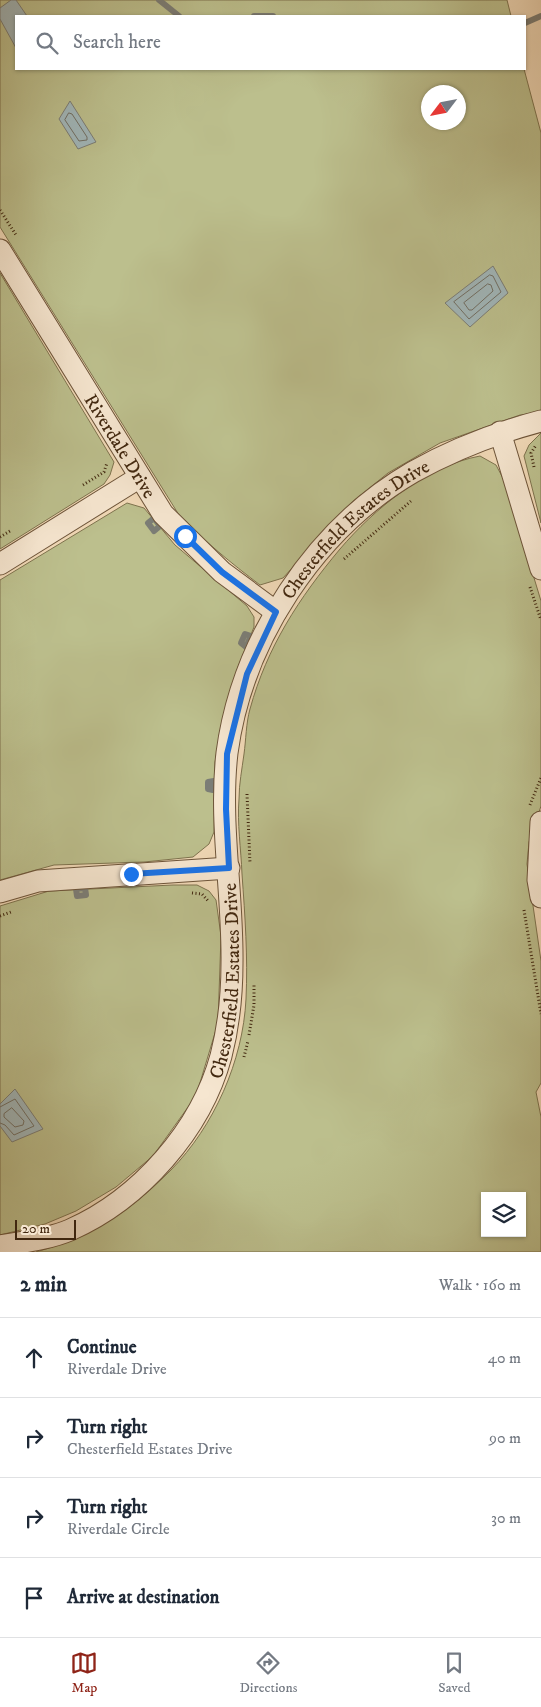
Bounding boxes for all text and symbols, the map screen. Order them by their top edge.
search box [15,15,526,70]
icon: search [33,29,61,57]
text: Search here [73,31,161,54]
north arrow [421,85,466,130]
street label: Riverdale Drive [79,390,160,503]
street label: Chesterfield Estates Drive [277,455,434,604]
route start [174,525,197,548]
route end [120,863,143,886]
street label: Chesterfield Estates Drive [205,882,245,1082]
map controls [481,1192,526,1237]
button: layers [481,1192,526,1237]
scale bar [15,1217,76,1240]
text: 20 m [22,1220,50,1238]
text: 2 min [20,1272,67,1298]
text: Walk · 160 m [439,1275,521,1295]
text: Continue [67,1336,137,1359]
icon: ahead [20,1344,48,1372]
text: 40 m [488,1348,521,1368]
text: Riverdale Drive [67,1359,167,1379]
text: Turn right [67,1416,147,1439]
icon: right [20,1424,48,1452]
text: 90 m [489,1428,521,1448]
text: Chesterfield Estates Drive [67,1439,232,1459]
text: Turn right [67,1496,147,1519]
icon: right [20,1504,48,1532]
text: 30 m [491,1508,521,1528]
text: Riverdale Circle [67,1519,170,1539]
icon: arrive [20,1584,48,1612]
text: Arrive at destination [67,1586,219,1609]
tab: Map [70,1649,98,1697]
tab: Directions [239,1649,297,1697]
tab: Saved [438,1649,471,1697]

